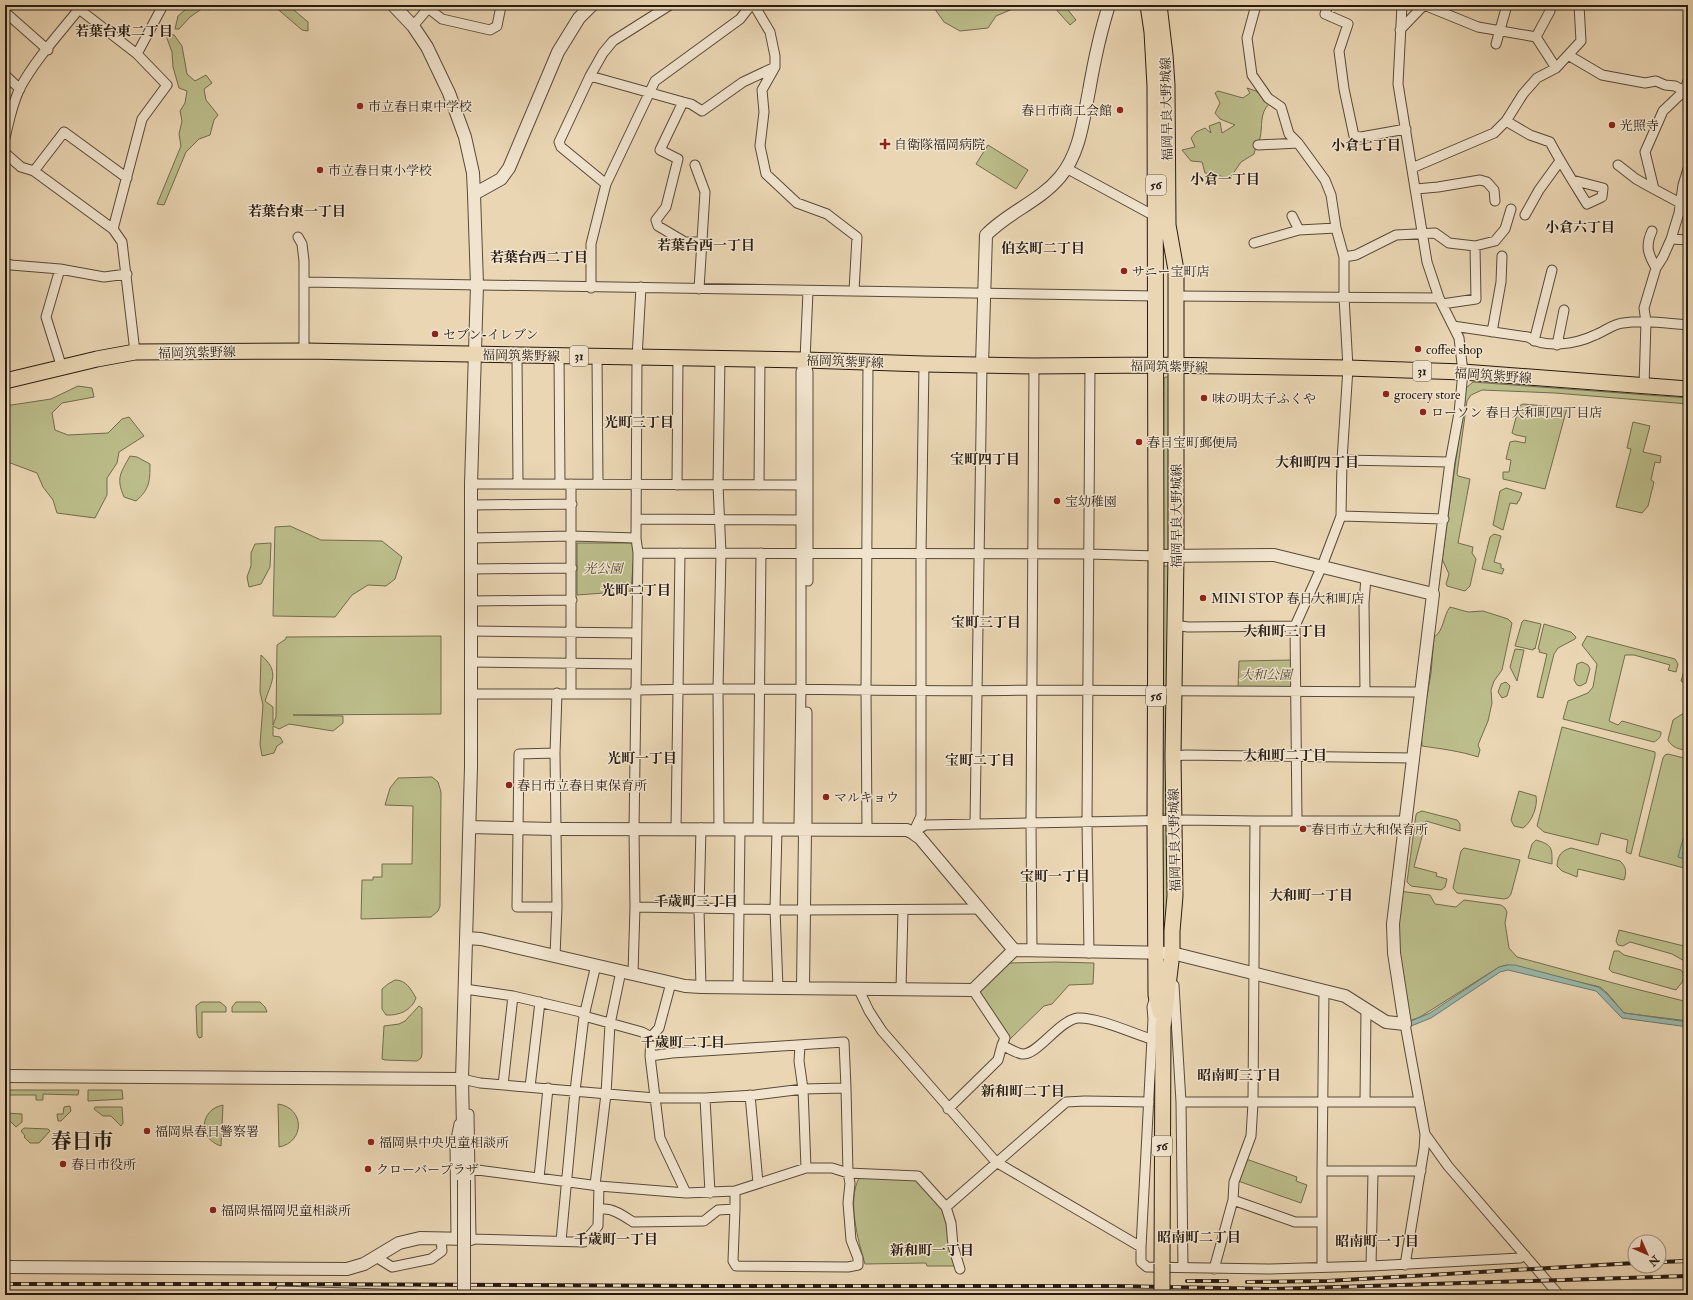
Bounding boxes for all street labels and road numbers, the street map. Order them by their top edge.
street label: 福岡早良大野城線 [1158,57,1176,161]
road number: 56 [1146,175,1166,195]
street label: 福岡筑紫野線 [158,344,236,362]
road number: 31 [570,346,588,366]
street label: 福岡筑紫野線 [482,347,560,365]
street label: 福岡筑紫野線 [806,353,884,371]
street label: 福岡筑紫野線 [1130,358,1208,376]
road number: 31 [1413,361,1431,381]
street label: 福岡筑紫野線 [1453,365,1532,387]
street label: 福岡早良大野城線 [1169,464,1185,568]
road number: 56 [1146,686,1166,706]
street label: 福岡早良大野城線 [1166,788,1184,892]
road number: 56 [1152,1136,1172,1156]

